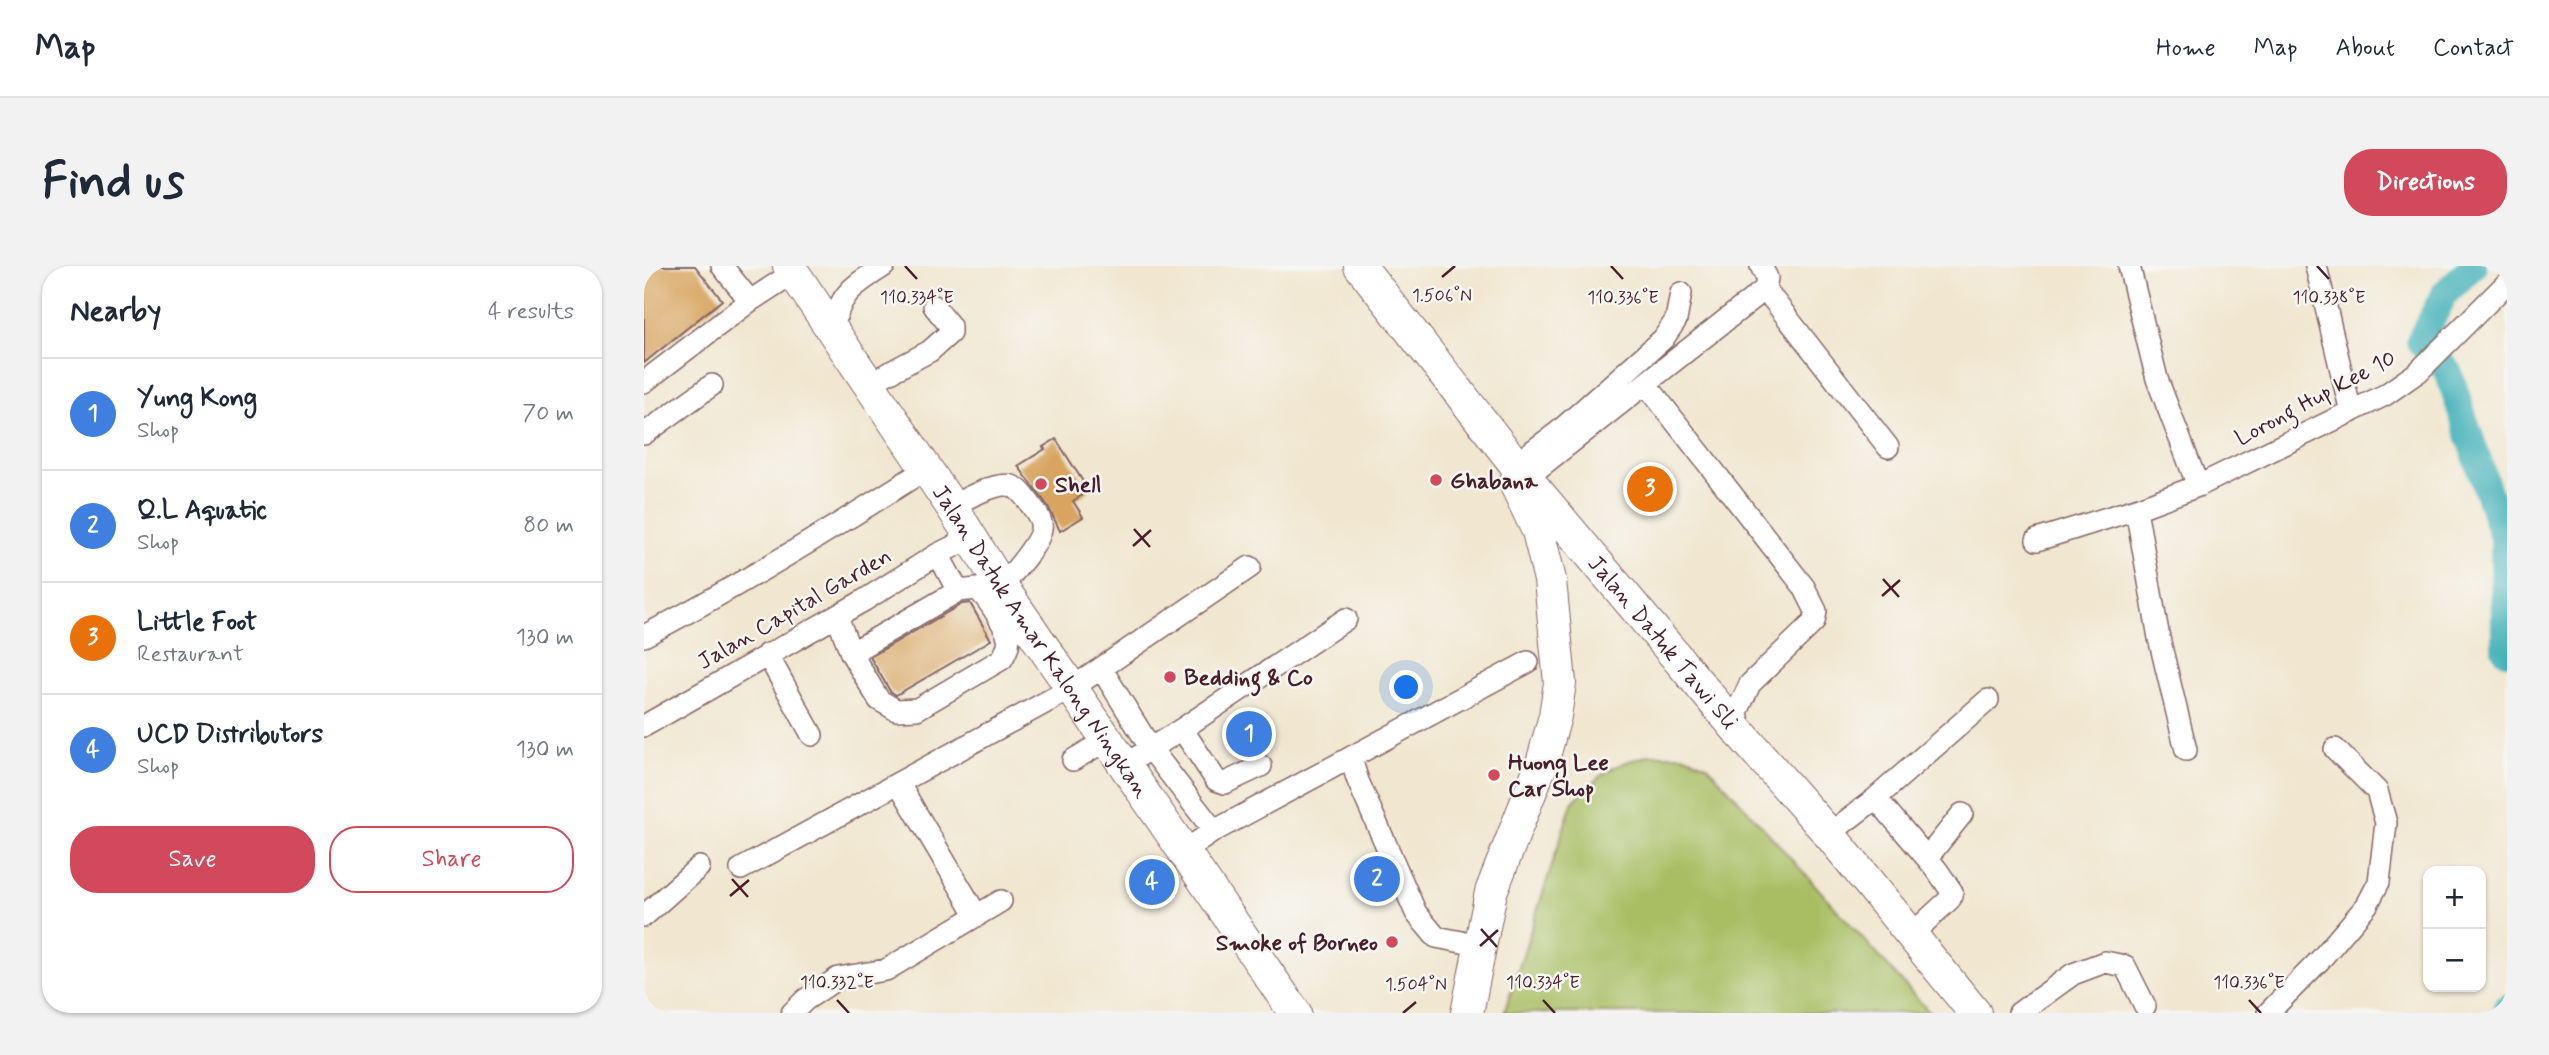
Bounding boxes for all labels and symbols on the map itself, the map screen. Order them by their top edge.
text: 1.506°N [1412,284,1472,308]
text: 110.334°E [880,286,954,310]
text: 110.336°E [1587,286,1659,310]
text: 110.338°E [2293,286,2365,310]
street label: Lorong Hup Kee 10 [2230,344,2403,456]
pin: 3 [1627,463,1673,515]
place label: Ghabana [1450,467,1539,497]
place label: Shell [1055,471,1101,501]
marker: Ghabana [1428,472,1444,488]
marker: Shell [1033,476,1049,492]
street label: Jalan Datuk Amar Kalong Ningkan [924,479,1156,805]
street label: Jalan Capital Garden [693,542,897,678]
street label: Jalan Datuk Tawi Sli [1580,550,1744,736]
place label: Bedding & Co [1184,664,1313,697]
marker: Bedding & Co [1162,669,1178,685]
your location [1389,670,1423,704]
pin: 1 [1226,708,1272,760]
place label: Huong Lee Car Shop [1508,749,1609,805]
marker: Huong Lee Car Shop [1486,767,1502,783]
pin: 2 [1354,853,1400,905]
pin: 4 [1129,856,1175,908]
place label: Smoke of Borneo [1216,929,1378,959]
marker: Smoke of Borneo [1384,934,1400,950]
text: 110.332°E [800,971,874,995]
text: 110.334°E [1506,971,1580,995]
text: 110.336°E [2213,971,2285,995]
text: 1.504°N [1385,973,1447,997]

